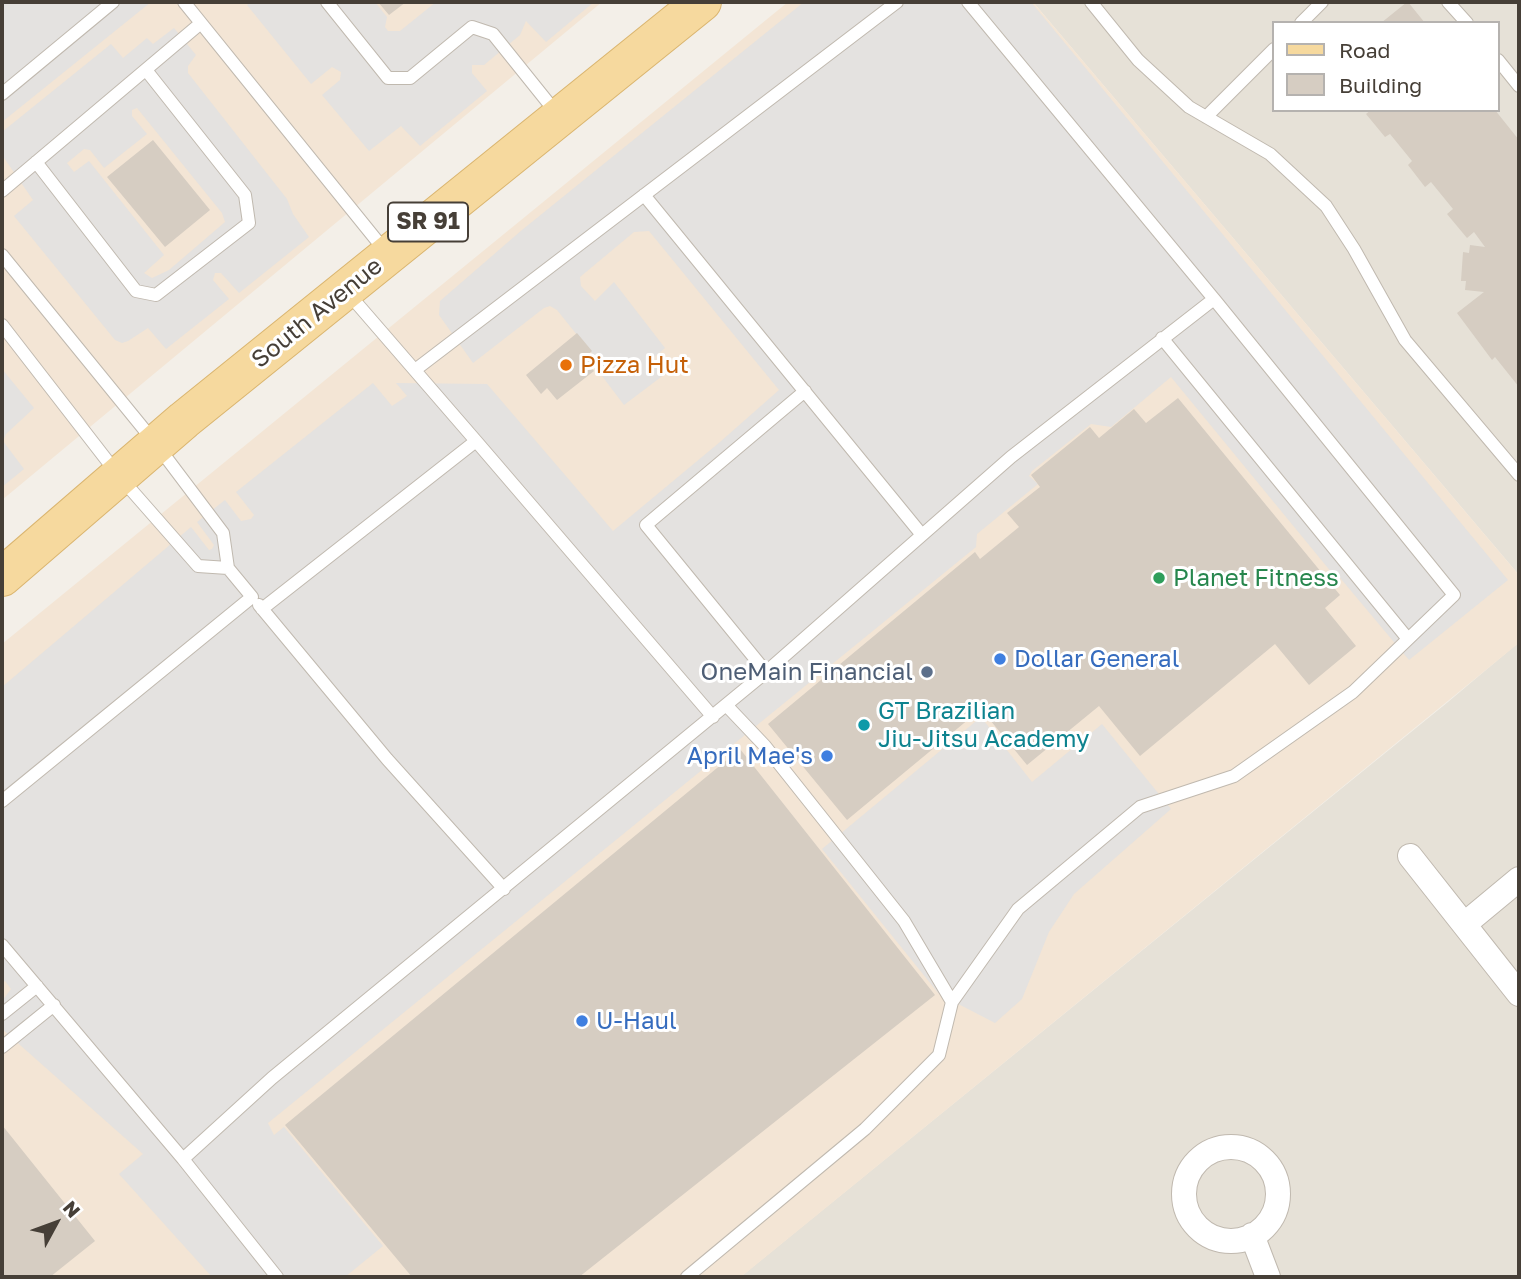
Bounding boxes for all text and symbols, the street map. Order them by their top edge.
legend [1272,21,1500,112]
text: Road [1339,37,1390,63]
text: Building [1339,72,1422,98]
road number: SR 91 [388,202,468,242]
street label: South Avenue [246,252,388,374]
place label: Pizza Hut [580,351,689,379]
marker: Pizza Hut [558,357,574,373]
place label: Planet Fitness [1173,564,1339,592]
marker: Planet Fitness [1151,570,1167,586]
place label: Dollar General [1014,645,1179,673]
marker: Dollar General [992,651,1008,667]
place label: OneMain Financial [701,658,913,686]
marker: OneMain Financial [919,664,935,680]
place label: GT Brazilian Jiu-Jitsu Academy [878,697,1089,753]
marker: GT Brazilian Jiu-Jitsu Academy [856,717,872,733]
place label: April Mae's [687,742,813,770]
marker: April Mae's [819,748,835,764]
place label: U-Haul [596,1007,677,1035]
marker: U-Haul [574,1013,590,1029]
north arrow [21,1188,91,1258]
text: N [59,1196,86,1222]

